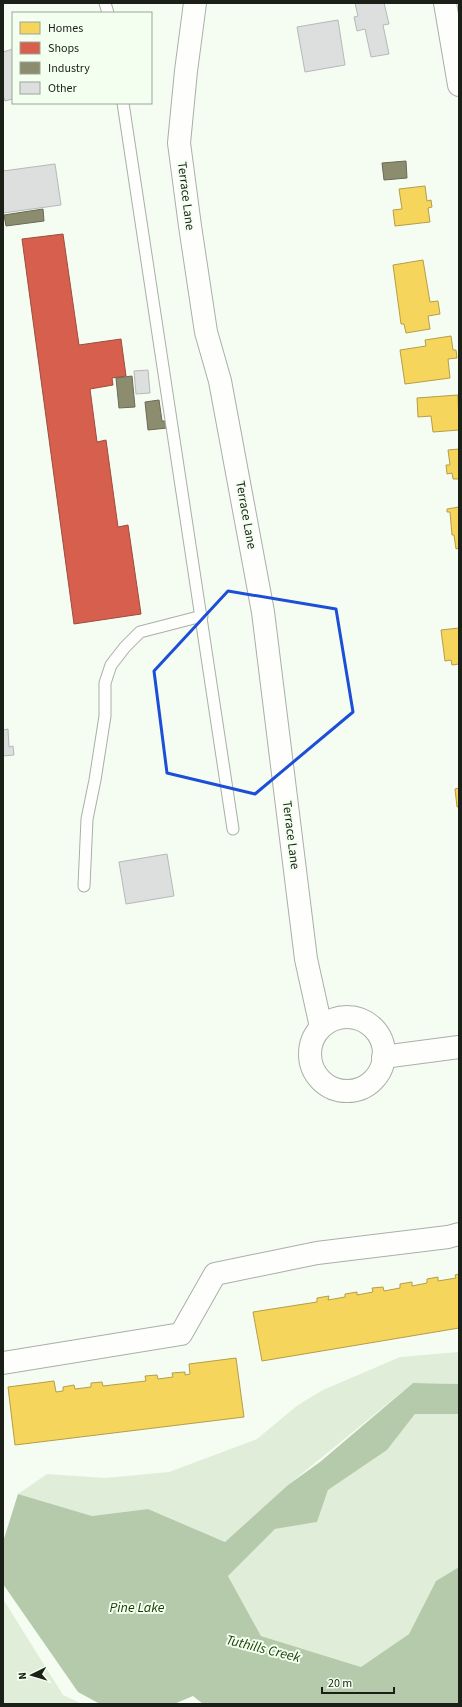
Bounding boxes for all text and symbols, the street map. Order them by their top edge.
legend [12,12,152,104]
text: Homes [48,20,83,37]
text: Shops [48,40,79,57]
text: Industry [48,60,90,77]
text: Other [48,80,78,97]
street label: Terrace Lane [173,161,199,231]
street label: Terrace Lane [231,479,261,551]
street label: Terrace Lane [278,800,304,870]
water label: Pine Lake [110,1598,165,1618]
water label: Tuthills Creek [224,1630,303,1668]
north arrow [12,1655,52,1695]
scale bar [322,1669,394,1695]
text: N [15,1672,30,1680]
text: 20 m [328,1675,352,1692]

